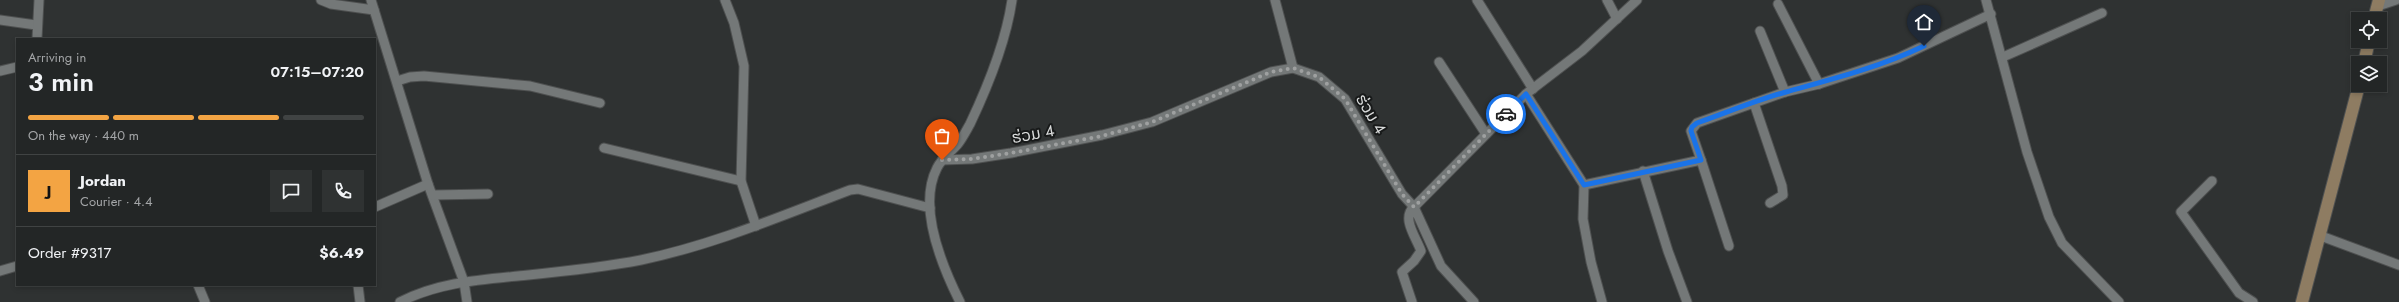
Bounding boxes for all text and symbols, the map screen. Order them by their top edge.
pin [1907,5,1941,46]
icon: home [1913,11,1935,33]
map controls [2351,12,2387,92]
button: locate [2351,12,2387,48]
text: Arriving in [28,48,86,67]
button: layers [2351,56,2387,92]
text: 07:15–07:20 [271,61,364,83]
text: 3 min [28,63,94,101]
street label: ຮ່ວມ 4 [1350,90,1392,138]
courier [1486,94,1526,134]
icon: car [1495,103,1517,125]
pin [925,119,959,160]
street label: ຮ່ວມ 4 [1010,119,1056,149]
icon: bag [931,125,953,147]
text: On the way · 440 m [28,126,139,145]
text: Jordan [80,170,126,192]
button: chat [270,170,312,212]
button: phone [322,170,364,212]
text: J [47,180,51,202]
text: Courier · 4.4 [80,192,153,211]
text: Order #9317 [28,242,111,264]
text: $6.49 [319,242,364,264]

